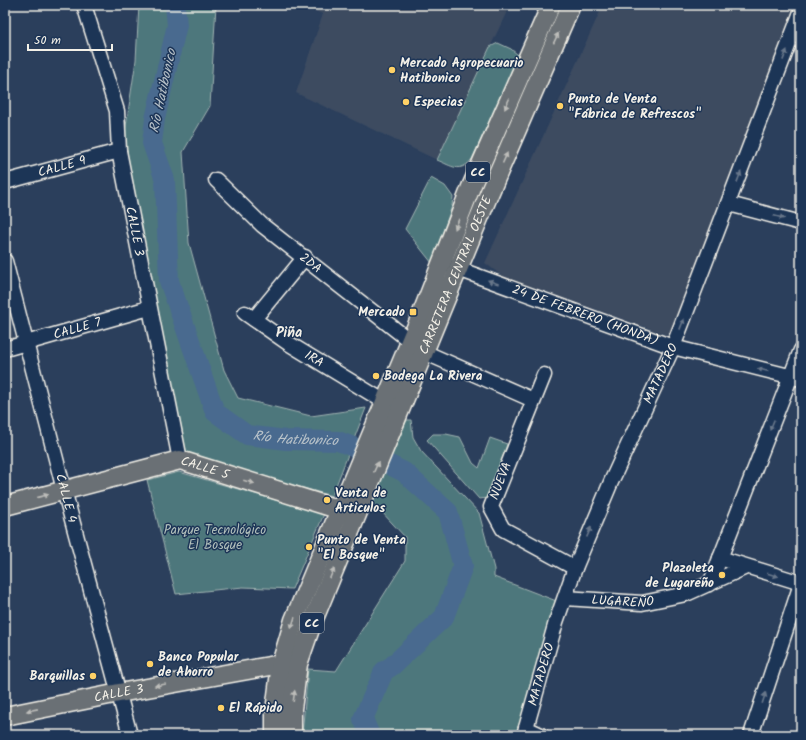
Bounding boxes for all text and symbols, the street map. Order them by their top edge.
scale bar [28,26,112,52]
text: 50 m [34,31,61,50]
one-way arrow [553,33,559,44]
water label: Río Hatibonico [143,45,183,135]
one-way arrow [783,49,789,61]
place label: Mercado Agropecuario Hatibonico [400,53,524,89]
marker: Mercado Agropecuario Hatibonico [387,65,397,75]
place label: Punto de Venta "Fábrica de Refrescos" [568,89,701,125]
place label: Especias [414,92,463,113]
marker: Especias [401,97,411,107]
one-way arrow [504,99,510,110]
marker: Punto de Venta "Fábrica de Refrescos" [555,101,565,111]
street label: CALLE 9 [35,150,89,183]
one-way arrow [502,151,508,163]
road number: CC [466,162,490,182]
one-way arrow [737,170,743,182]
street label: CARRETERA CENTRAL OESTE [413,192,498,358]
street label: CALLE 3 [120,205,150,258]
one-way arrow [773,214,785,220]
one-way arrow [453,219,459,231]
street label: 2DA [295,247,326,279]
one-way arrow [487,278,499,284]
street label: 24 DE FEBRERO (HONDA) [509,279,662,351]
place label: Mercado [358,302,405,323]
marker: Mercado [408,307,418,317]
street label: CALLE 7 [51,311,104,345]
one-way arrow [680,318,686,330]
district label: Piña [276,322,302,344]
street label: MATADERO [638,340,684,408]
street label: 1RA [300,345,328,373]
place label: Bodega La Rivera [384,366,483,387]
one-way arrow [757,367,769,373]
marker: Bodega La Rivera [371,371,381,381]
one-way arrow [769,420,775,432]
water label: Río Hatibonico [252,425,340,452]
street label: CALLE 5 [178,450,233,485]
street label: NUEVA [484,459,518,503]
one-way arrow [373,461,379,472]
street label: CALLE 4 [50,471,83,525]
one-way arrow [242,480,255,486]
place label: Venta de Articulos [335,483,387,519]
one-way arrow [36,492,49,498]
marker: Venta de Articulos [322,495,332,505]
park label: Parque Tecnológico El Bosque [164,520,266,556]
one-way arrow [587,526,593,538]
place label: Punto de Venta "El Bosque" [317,530,406,566]
marker: Punto de Venta "El Bosque" [304,542,314,552]
place label: Plazoleta de Lugareño [645,558,714,594]
one-way arrow [330,566,336,578]
marker: Plazoleta de Lugareño [717,570,727,580]
one-way arrow [767,572,780,578]
street label: LUGAREÑO [591,589,656,614]
road number: CC [300,613,324,633]
one-way arrow [290,617,296,629]
street label: MATADERO [522,640,560,708]
place label: Banco Popular de Ahorro [158,647,240,683]
marker: Banco Popular de Ahorro [145,659,155,669]
place label: Barquillas [29,666,85,687]
marker: Barquillas [88,671,98,681]
street label: CALLE 3 [92,678,145,708]
one-way arrow [153,683,166,689]
one-way arrow [291,690,297,702]
one-way arrow [762,692,768,704]
place label: El Rápido [229,698,283,719]
marker: El Rápido [216,703,226,713]
one-way arrow [26,708,38,714]

